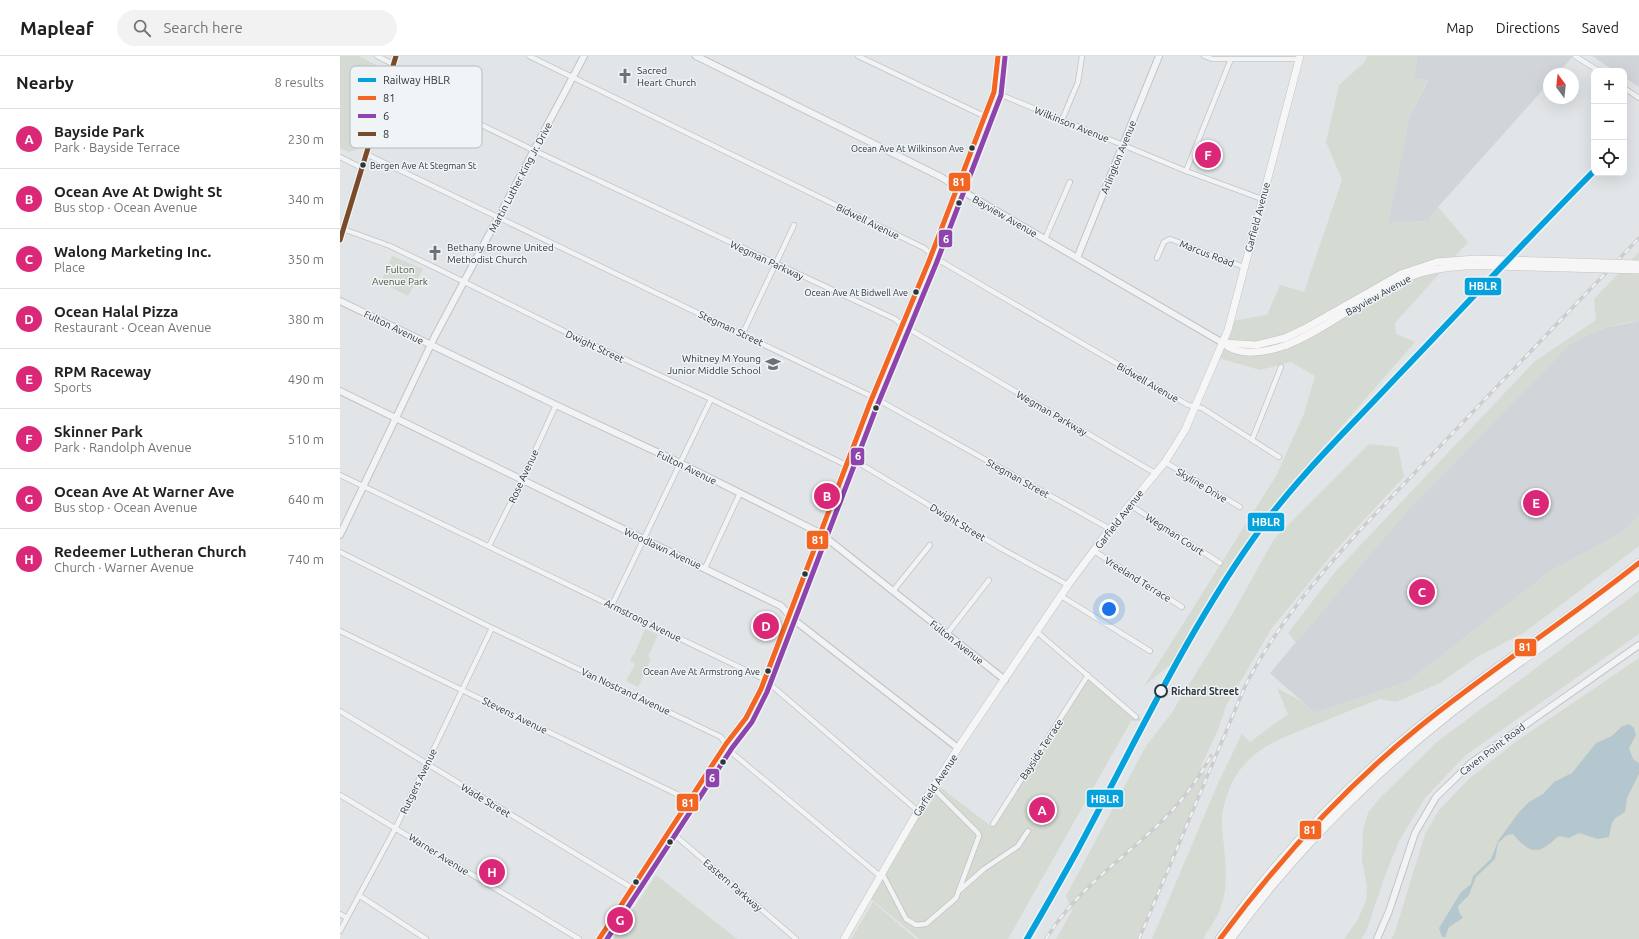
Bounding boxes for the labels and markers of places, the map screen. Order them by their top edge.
place label: Sacred Heart Church [637,65,696,88]
church icon: Sacred Heart Church [616,67,634,85]
pin: F [1195,140,1221,170]
marker: Ocean Ave At Wilkinson Ave [967,143,977,153]
place label: Ocean Ave At Wilkinson Ave [851,144,964,154]
marker: Bergen Ave At Stegman St [358,160,368,170]
place label: Bergen Ave At Stegman St [370,161,477,171]
unlabelled marker [954,198,964,208]
place label: Bethany Browne United Methodist Church [447,242,554,265]
church icon: Bethany Browne United Methodist Church [426,244,444,262]
marker: Ocean Ave At Bidwell Ave [911,287,921,297]
place label: Ocean Ave At Bidwell Ave [805,288,908,298]
place label: Whitney M Young Junior Middle School [667,353,761,376]
school or university icon: Whitney M Young Junior Middle School [764,355,782,373]
unlabelled marker [871,403,881,413]
pin: B [814,481,840,511]
pin: E [1523,488,1549,518]
unlabelled marker [800,569,810,579]
pin: C [1409,577,1435,607]
pin: D [753,611,779,641]
marker: Ocean Ave At Armstrong Ave [763,666,773,676]
place label: Ocean Ave At Armstrong Ave [643,667,760,677]
marker: Richard Street [1154,684,1168,698]
place label: Richard Street [1171,686,1239,697]
unlabelled marker [718,757,728,767]
pin: A [1029,795,1055,825]
unlabelled marker [665,837,675,847]
pin: H [479,857,505,887]
unlabelled marker [631,877,641,887]
pin: G [607,905,633,935]

